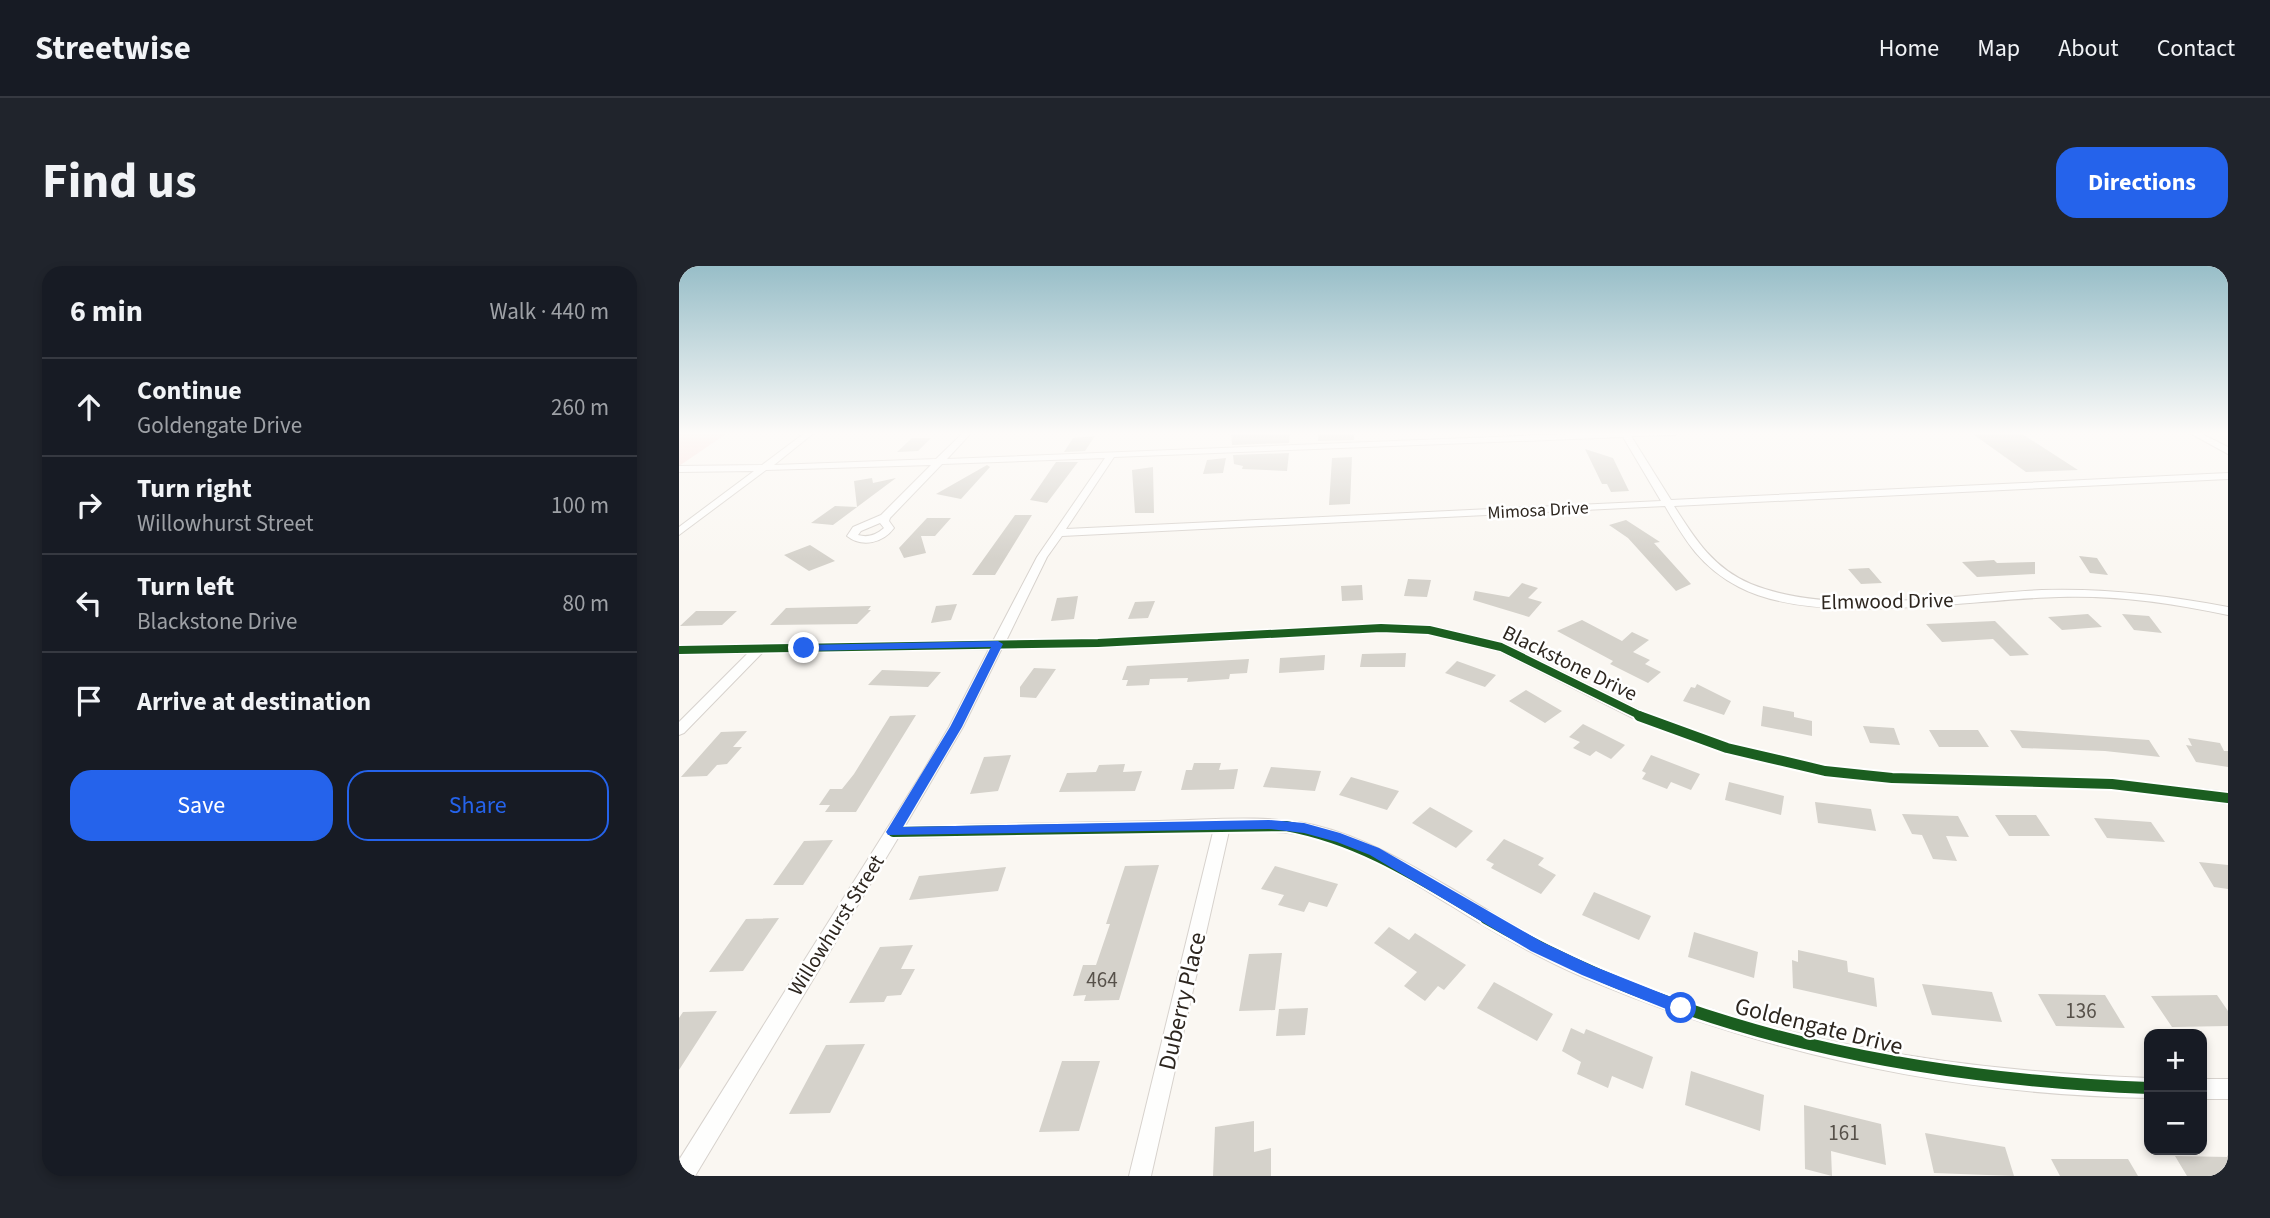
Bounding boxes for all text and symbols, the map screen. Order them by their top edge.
text: Streetwise [35,25,191,72]
text: Home [1879,31,1939,66]
text: Map [1977,31,2020,66]
text: About [2058,31,2119,66]
text: Contact [2157,31,2235,66]
text: Find us [42,147,197,217]
button: Directions [2056,147,2228,218]
text: 6 min [70,290,143,333]
text: Walk · 440 m [490,295,609,328]
text: Continue [137,372,242,409]
icon: ahead [70,388,108,426]
text: 260 m [551,391,609,424]
text: Goldengate Drive [137,409,302,442]
text: Turn right [137,470,252,507]
icon: right [70,486,108,524]
text: 100 m [551,489,609,522]
street label: Mimosa Drive [1487,495,1589,526]
text: Willowhurst Street [137,507,313,540]
text: Turn left [137,568,234,605]
icon: left [70,584,108,622]
street label: Elmwood Drive [1820,585,1954,617]
text: 80 m [562,587,609,620]
text: Blackstone Drive [137,605,297,638]
street label: Blackstone Drive [1498,617,1642,709]
route end [788,632,819,663]
icon: arrive [70,682,108,720]
text: Arrive at destination [137,683,371,720]
button: Save [70,770,333,841]
button: Share [347,770,609,841]
street label: Willowhurst Street [781,849,891,1001]
street label: Duberry Place [1150,929,1215,1073]
house number: 464 [1086,965,1118,995]
street label: Goldengate Drive [1731,989,1907,1064]
route start [1665,992,1696,1023]
house number: 136 [2065,996,2097,1026]
map controls [2144,1029,2207,1155]
button: + [2144,1029,2207,1092]
button: − [2144,1092,2207,1155]
house number: 161 [1828,1118,1860,1148]

